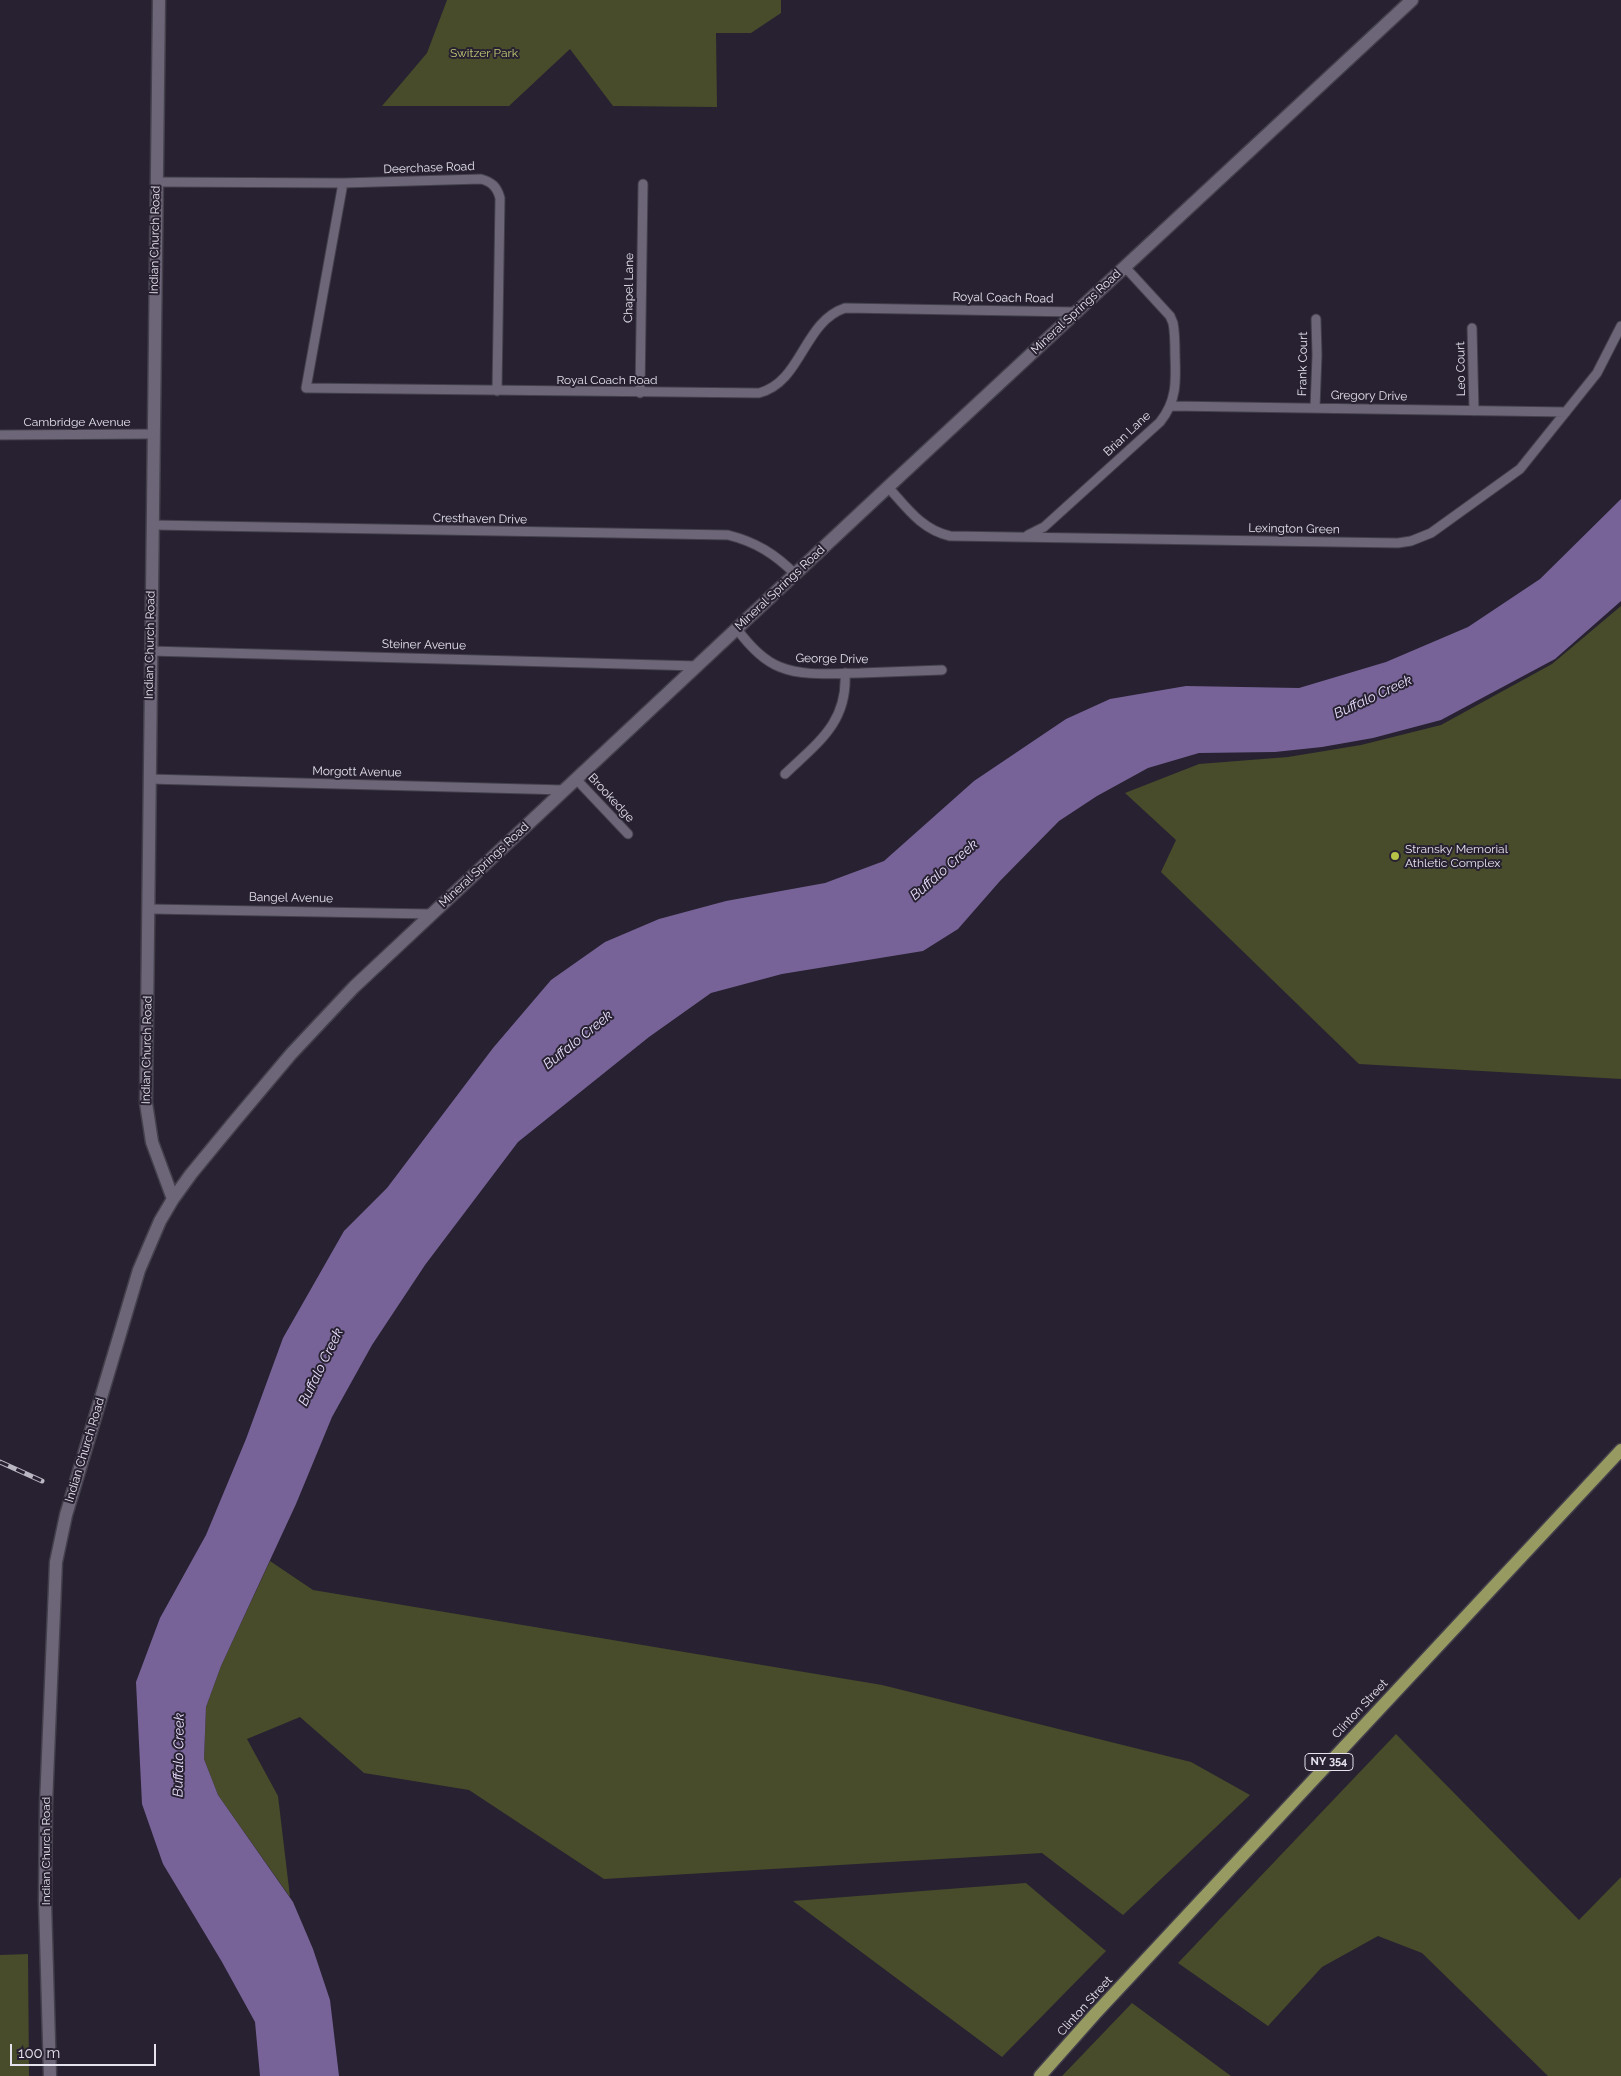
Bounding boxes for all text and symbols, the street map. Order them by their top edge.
park label: Switzer Park [450,46,518,60]
street label: Deerchase Road [383,159,475,177]
street label: Indian Church Road [147,186,163,294]
street label: Chapel Lane [621,253,637,323]
street label: Mineral Springs Road [1028,267,1124,357]
street label: Royal Coach Road [952,290,1054,306]
street label: Frank Court [1295,332,1311,396]
street label: Leo Court [1453,341,1469,397]
street label: Royal Coach Road [556,373,658,387]
street label: Gregory Drive [1331,388,1407,404]
street label: Brian Lane [1101,409,1153,459]
street label: Cambridge Avenue [23,415,131,429]
street label: Cresthaven Drive [433,511,527,527]
street label: Lexington Green [1248,521,1340,537]
street label: Mineral Springs Road [732,543,828,633]
street label: Indian Church Road [142,591,158,699]
street label: Steiner Avenue [382,637,466,653]
street label: George Drive [795,651,869,667]
water label: Buffalo Creek [1331,672,1415,722]
street label: Morgott Avenue [312,764,402,780]
street label: Brookedge [585,771,637,825]
street label: Mineral Springs Road [436,820,532,910]
water label: Buffalo Creek [907,836,981,904]
place label: Stransky Memorial Athletic Complex [1405,842,1508,870]
marker: Stransky Memorial Athletic Complex [1389,850,1401,862]
street label: Bangel Avenue [249,890,333,906]
street label: Indian Church Road [139,996,155,1104]
water label: Buffalo Creek [540,1007,616,1073]
water label: Buffalo Creek [295,1325,347,1409]
street label: Indian Church Road [62,1396,108,1504]
street label: Clinton Street [1329,1677,1391,1741]
water label: Buffalo Creek [170,1713,188,1797]
road number: NY 354 [1305,1754,1353,1770]
street label: Indian Church Road [39,1797,53,1905]
street label: Clinton Street [1054,1973,1116,2039]
scale bar [12,2034,159,2066]
text: 100 m [18,2044,60,2062]

